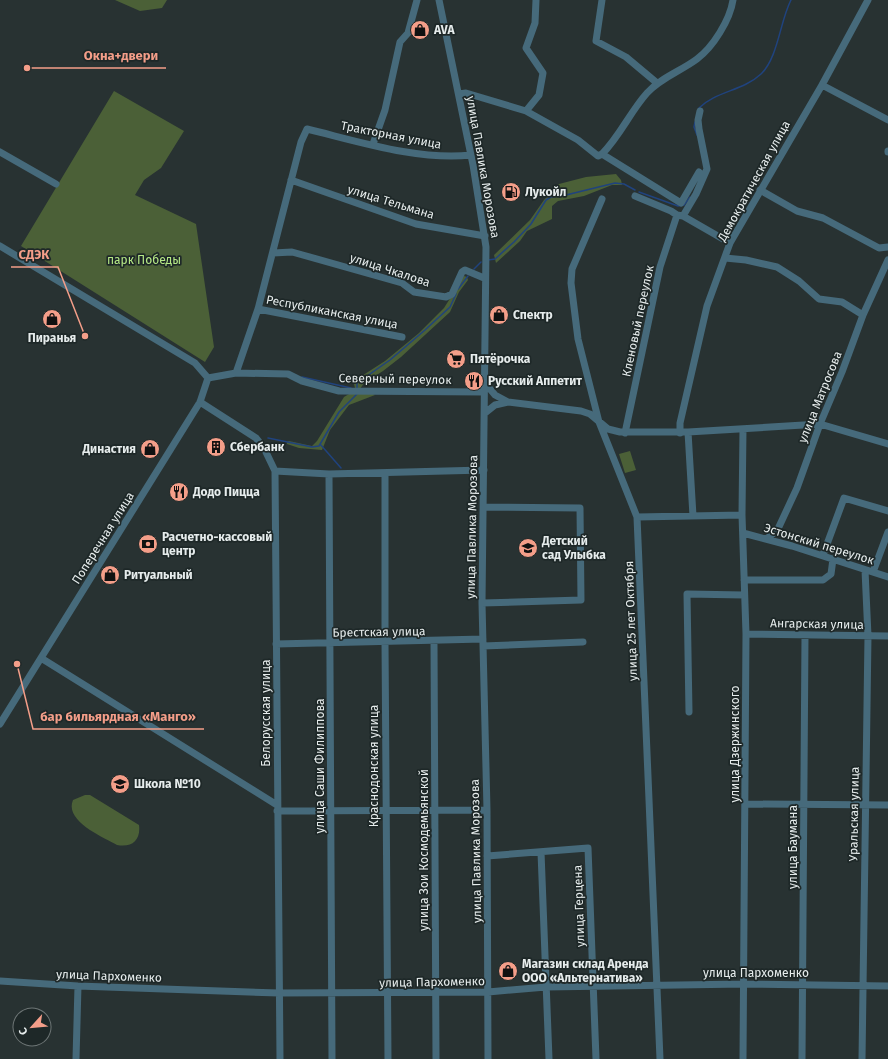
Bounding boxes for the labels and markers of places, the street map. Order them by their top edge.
shop icon: AVA [409,19,431,41]
place label: AVA [433,23,455,37]
callout: Окна+двери [76,43,166,68]
fuel station icon: Лукойл [500,181,522,203]
place label: Лукойл [525,185,567,199]
callout: СДЭК [11,242,58,267]
shop icon: Спектр [488,304,510,326]
shop icon: Пиранья [41,308,63,330]
place label: Спектр [513,308,553,322]
place label: Пиранья [28,331,76,345]
supermarket icon: Пятёрочка [445,348,467,370]
place label: Пятёрочка [470,352,531,366]
restaurant icon: Русский Аппетит [463,370,485,392]
place label: Русский Аппетит [488,374,582,388]
building icon: Сбербанк [205,436,227,458]
shop icon: Династия [139,438,161,460]
place label: Сбербанк [230,440,285,454]
place label: Династия [82,442,136,456]
restaurant icon: Додо Пицца [168,481,190,503]
place label: Додо Пицца [192,485,260,499]
place label: Расчетно-кассовый центр [162,530,272,558]
bank icon: Расчетно-кассовый центр [137,533,159,555]
place label: Детский сад Улыбка [541,534,606,562]
school or university icon: Детский сад Улыбка [517,537,539,559]
shop icon: Ритуальный [99,564,121,586]
place label: Ритуальный [124,568,193,582]
callout: бар бильярдная «Манго» [33,704,204,729]
school or university icon: Школа №10 [109,773,131,795]
place label: Школа №10 [134,777,201,791]
place label: Магазин склад Аренда ООО «Альтернатива» [522,957,649,985]
shop icon: Магазин склад Аренда ООО «Альтернатива» [497,960,519,982]

